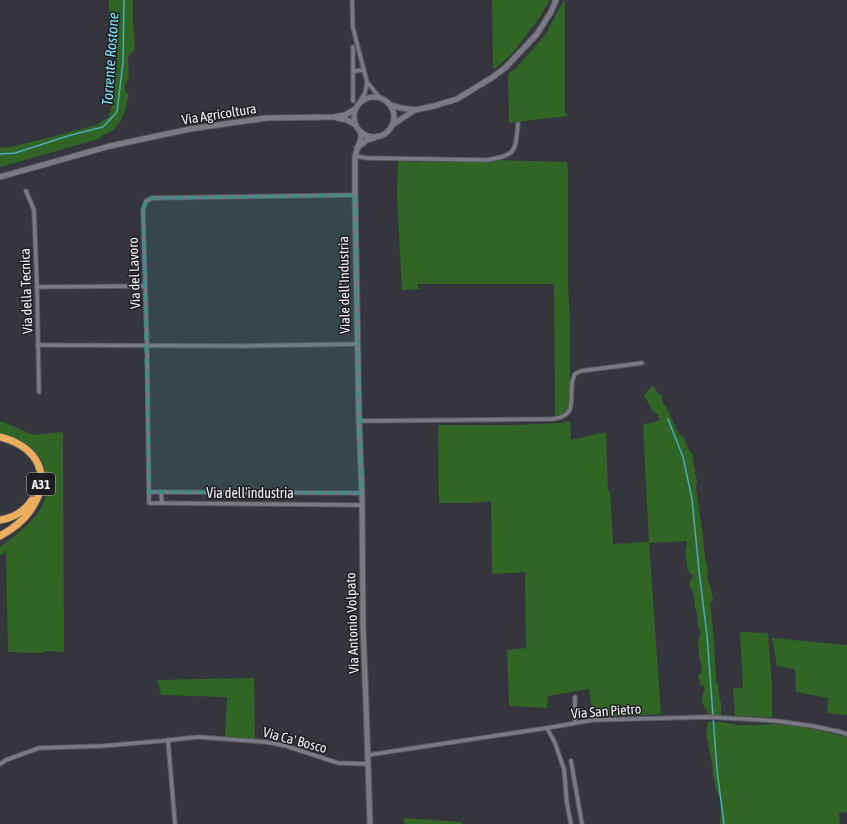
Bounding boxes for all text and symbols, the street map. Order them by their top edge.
water label: Torrente Rostone [98,12,122,106]
street label: Via Agricoltura [181,100,257,128]
street label: Viale dell'Industria [335,236,353,334]
street label: Via del Lavoro [125,237,143,309]
street label: Via della Tecnica [17,248,35,334]
road number: A31 [27,473,55,495]
street label: Via dell'industria [206,485,294,501]
street label: Via Antonio Volpato [342,572,362,674]
street label: Via San Pietro [570,701,642,721]
street label: Via Ca' Bosco [261,724,329,756]

